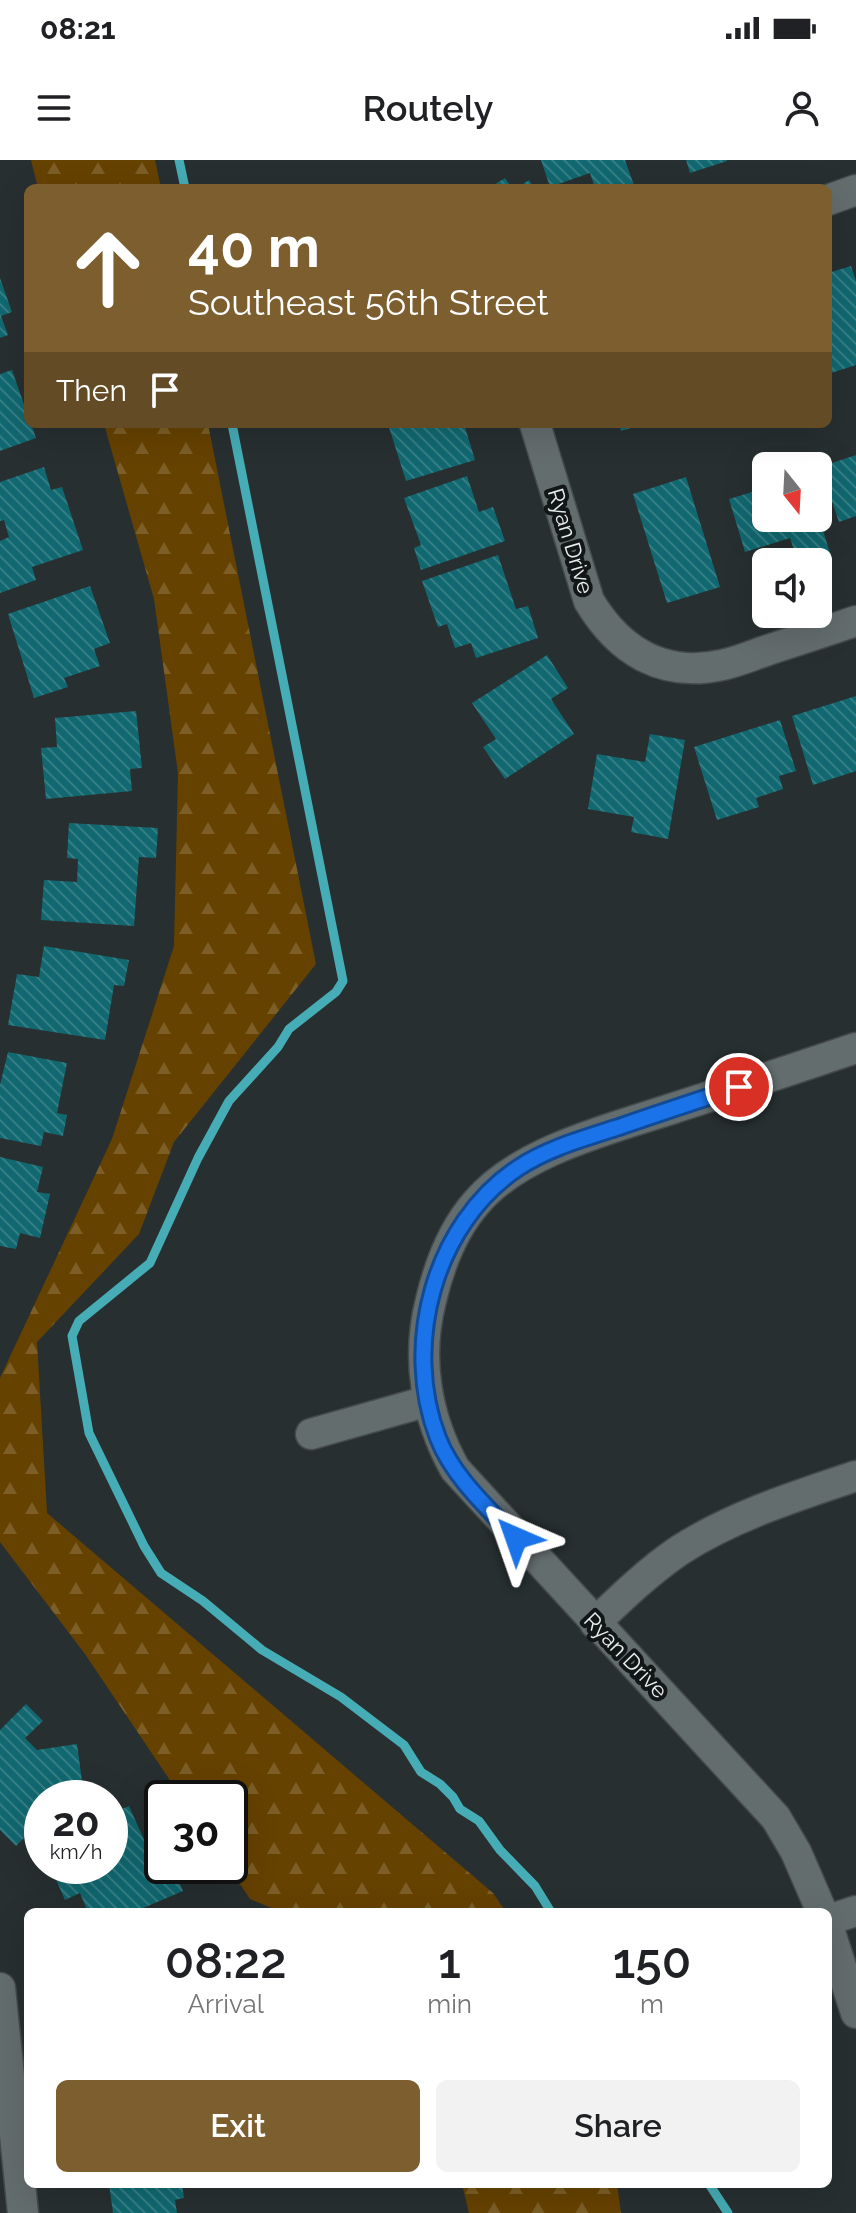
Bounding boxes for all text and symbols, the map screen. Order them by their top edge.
text: 08:21 [40,11,116,46]
icon: menu [32,86,76,130]
icon: person [780,86,824,130]
text: Routely [363,87,493,129]
text: 40 m [188,214,320,280]
icon: ahead [56,216,160,320]
text: Southeast 56th Street [188,281,548,323]
icon: arrive [143,368,187,412]
text: Then [56,373,127,408]
north arrow [752,452,832,532]
map controls [752,452,832,628]
street label: Ryan Drive [543,485,599,597]
button: sound [752,548,832,628]
pin [705,1053,773,1121]
icon: arrive [717,1065,761,1109]
position arrow [474,1496,558,1580]
street label: Ryan Drive [579,1607,673,1703]
speed limit sign: 30 [144,1780,248,1884]
text: 20 [52,1798,100,1845]
text: km/h [50,1840,102,1864]
text: 08:22 [165,1933,286,1989]
text: 1 [438,1933,461,1989]
text: 150 [613,1933,691,1989]
text: Arrival [187,1989,264,2019]
text: min [427,1989,472,2019]
text: m [640,1989,664,2019]
button: Exit [56,2080,420,2172]
button: Share [436,2080,800,2172]

